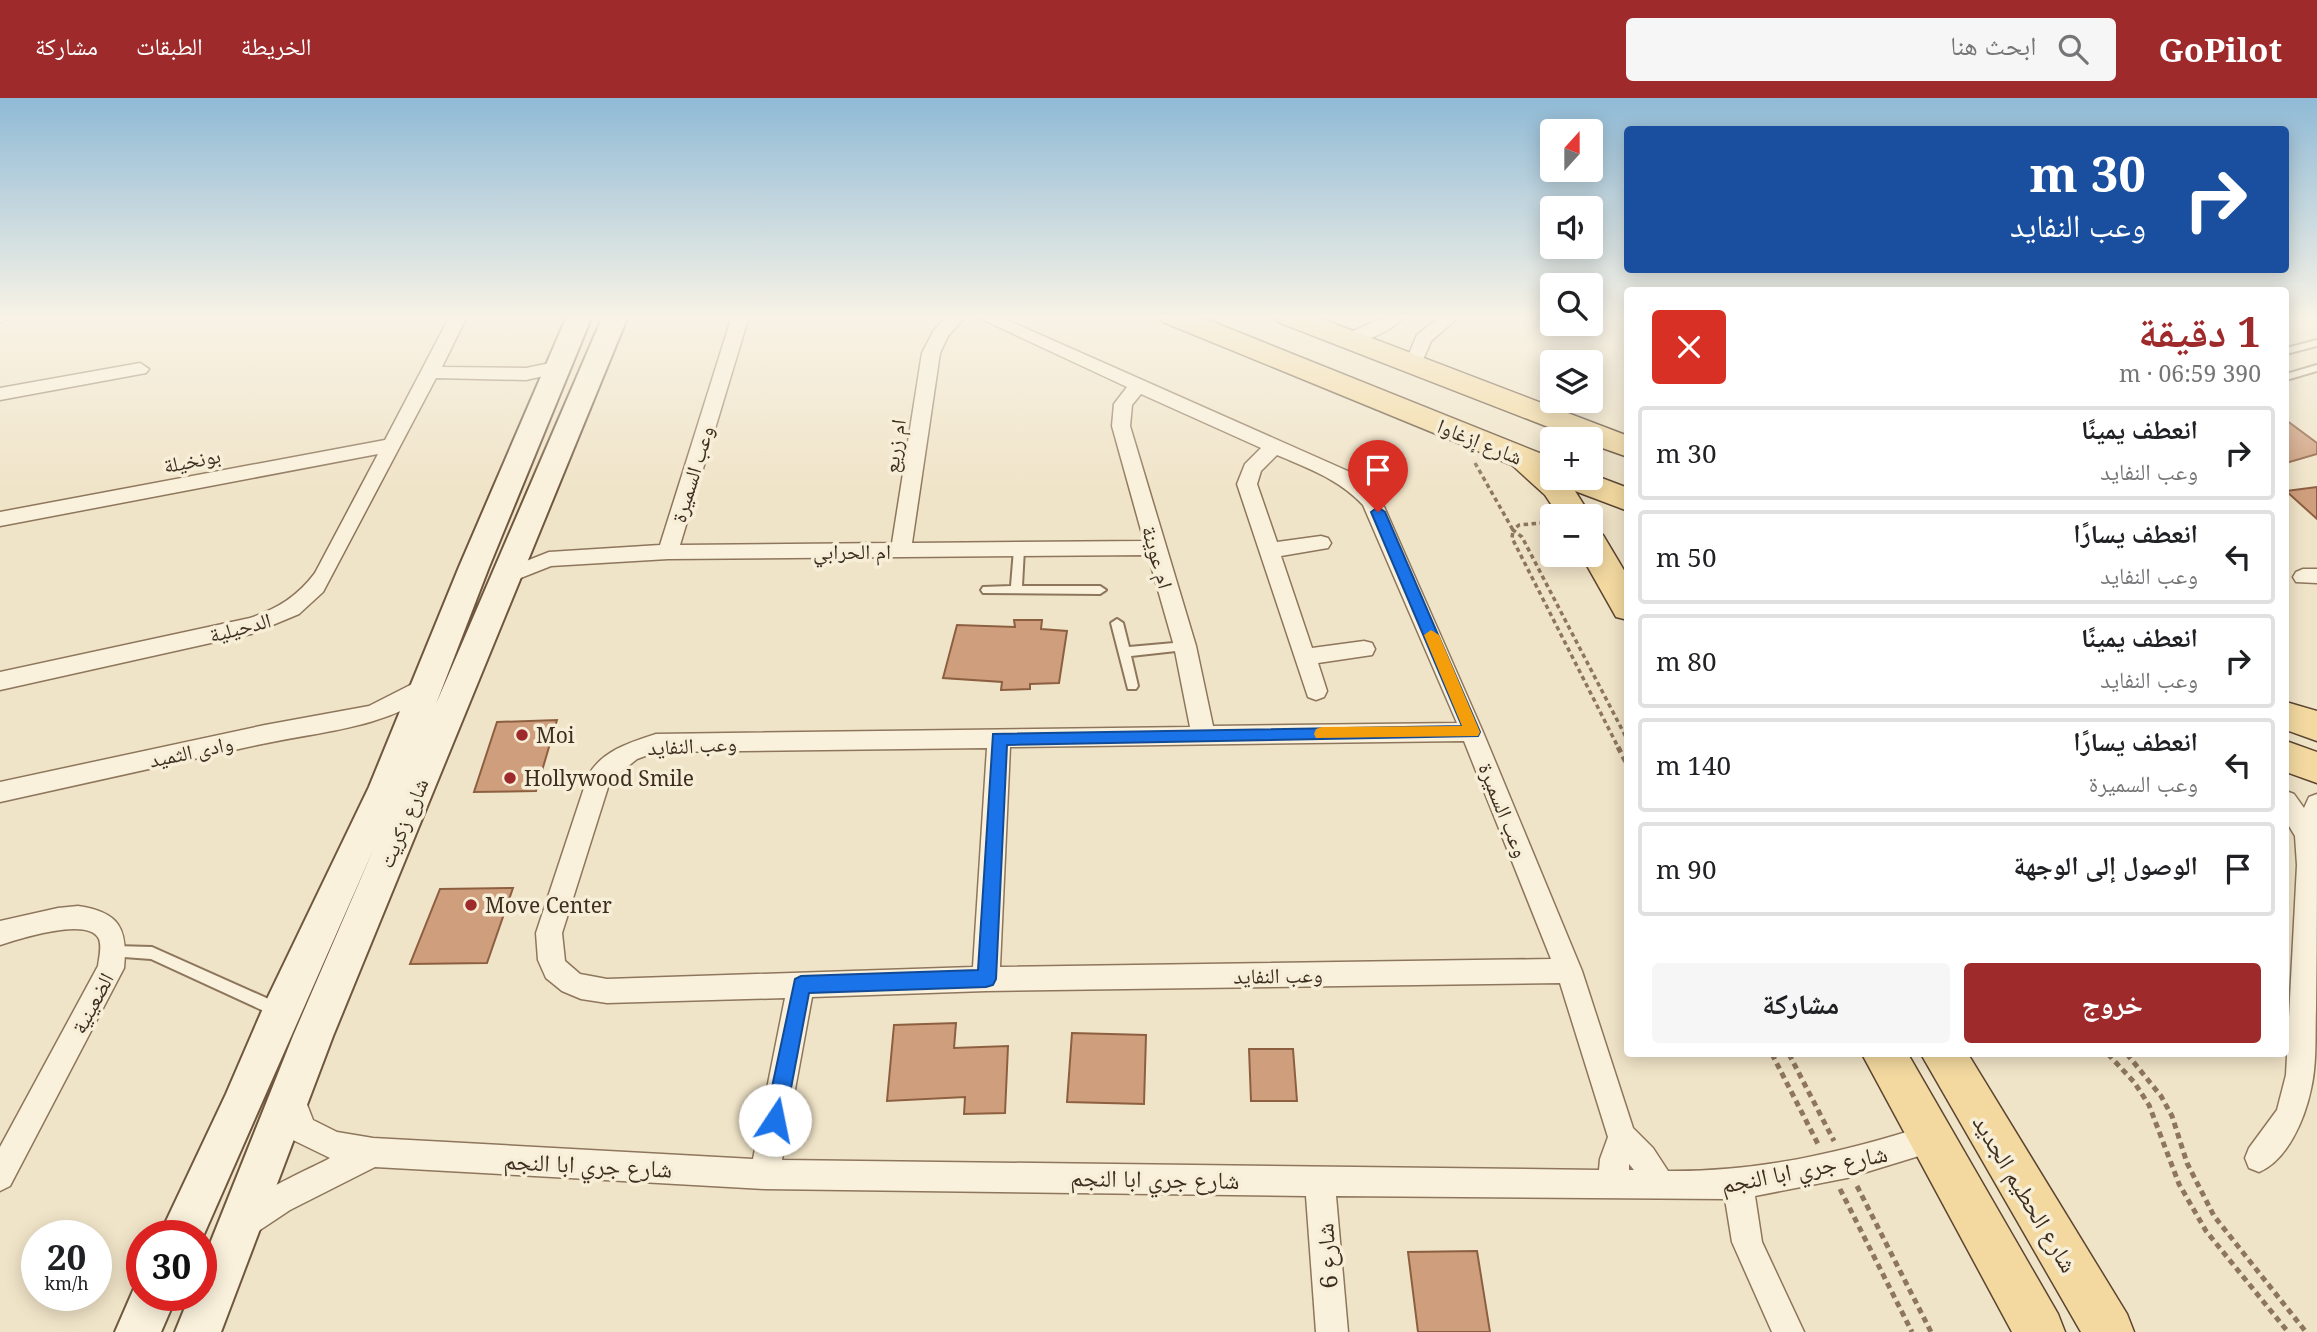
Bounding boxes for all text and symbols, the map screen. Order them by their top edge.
search box [1626,18,2116,81]
text: ابحث هنا [1950,27,2036,63]
text: GoPilot [2158,27,2282,72]
text: مشاركة [35,29,98,62]
text: الطبقات [136,29,203,62]
text: الخريطة [241,29,311,62]
icon: search [2054,30,2092,68]
north arrow [1540,119,1603,182]
map controls [1540,119,1603,567]
text: 30 m [2030,140,2146,206]
icon: right [2170,154,2261,245]
button: sound [1540,196,1603,259]
text: وعب النفايد [2010,203,2146,246]
button: search [1540,273,1603,336]
text: 1 دقيقة [2138,302,2261,359]
button: close [1652,310,1726,384]
button: layers [1540,350,1603,413]
text: 390 m · 06:59 [2119,357,2261,389]
street label: شارع إزغاوا [1433,411,1527,472]
text: انعطف يمينًا [2081,411,2198,447]
street label: ام زريع [876,417,913,475]
street label: وعب السميرة [664,422,720,526]
button: + [1540,427,1603,490]
icon: right [2219,434,2257,472]
text: 30 m [1656,435,1716,471]
pin [1348,440,1408,512]
street label: بونخيلة [161,441,223,479]
icon: arrive [1359,451,1397,489]
text: وعب النفايد [2100,455,2198,487]
button: − [1540,504,1603,567]
text: انعطف يسارًا [2073,515,2198,551]
street label: ام عوينة [1135,522,1180,592]
street label: ام الحرابي [813,537,891,568]
icon: left [2219,538,2257,576]
text: 50 m [1656,539,1716,575]
text: وعب النفايد [2100,559,2198,591]
street label: الدحيلية [206,605,274,649]
text: انعطف يمينًا [2081,619,2198,655]
icon: right [2219,642,2257,680]
text: 80 m [1656,643,1716,679]
text: وعب النفايد [2100,663,2198,695]
place label: Moi [536,721,575,749]
text: انعطف يسارًا [2073,723,2198,759]
marker: Moi [514,727,530,743]
street label: وادى الثميد [146,728,236,774]
street label: وعب النفايد [647,729,737,761]
icon: left [2219,746,2257,784]
text: 140 m [1656,747,1731,783]
street label: وعب السميرة [1472,759,1536,861]
place label: Hollywood Smile [524,764,694,792]
text: وعب السميرة [2089,767,2198,799]
marker: Hollywood Smile [502,770,518,786]
street label: شارع زكريت [372,774,434,872]
text: الوصول إلى الوجهة [2014,847,2198,883]
icon: arrive [2219,850,2257,888]
text: 90 m [1656,851,1716,887]
place label: Move Center [485,891,612,919]
marker: Move Center [463,897,479,913]
street label: وعب النفايد [1233,960,1323,990]
button: مشاركة [1652,963,1950,1043]
button: خروج [1964,963,2261,1043]
street label: الضعينية [64,968,120,1038]
position arrow [738,1083,812,1157]
street label: شارع الحطيم الجديد [1965,1108,2086,1279]
street label: شارع جري ابا النجم [1718,1136,1891,1204]
street label: شارع جري ابا النجم [503,1143,673,1189]
street label: شارع جري ابا النجم [1070,1160,1240,1200]
speed limit sign: 30 [126,1220,217,1311]
street label: شارع 6 [1307,1222,1345,1290]
text: 20 [47,1233,86,1280]
text: km/h [44,1271,89,1295]

